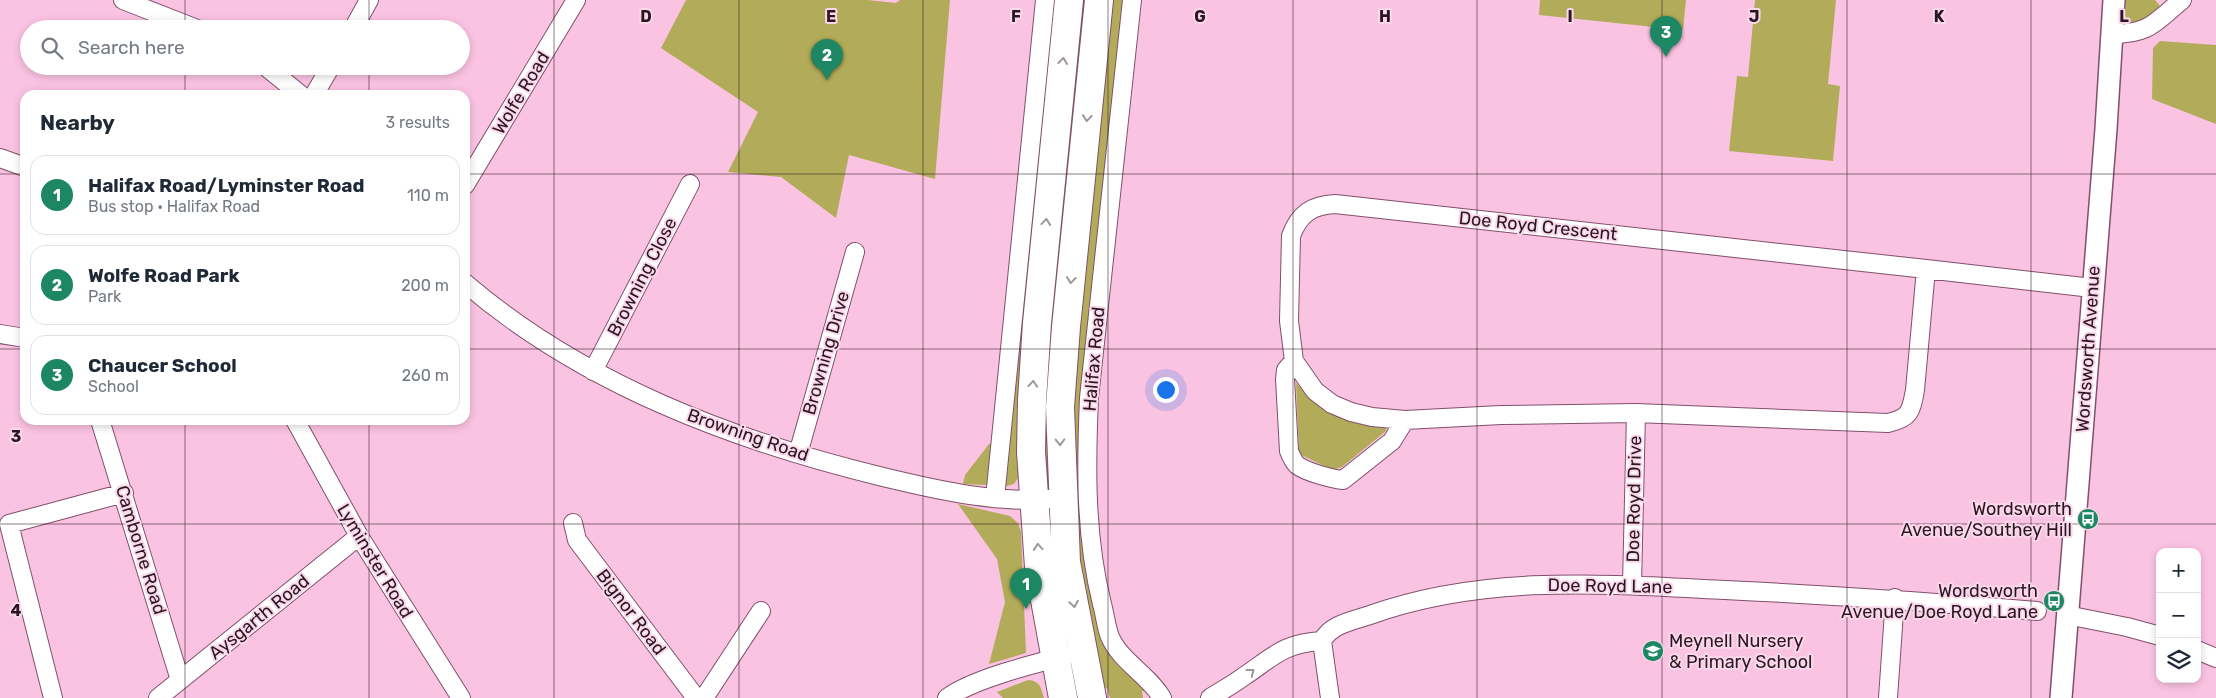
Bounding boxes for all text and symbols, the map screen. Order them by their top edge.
text: D [640,7,652,26]
text: E [826,7,836,26]
text: F [1011,7,1021,26]
text: G [1194,7,1206,26]
text: H [1379,7,1391,26]
text: I [1567,7,1573,26]
text: J [1749,7,1759,26]
text: K [1934,7,1945,26]
text: L [2119,7,2129,26]
pin: 3 [1650,16,1682,57]
search box [20,20,470,75]
icon: search [38,34,66,62]
text: Search here [78,36,185,59]
pin: 2 [811,39,843,80]
street label: Wolfe Road [488,48,554,138]
one-way arrow [1057,56,1068,64]
text: Nearby [40,110,115,135]
text: 3 results [385,113,450,132]
one-way arrow [1082,114,1093,122]
text: Halifax Road/Lyminster Road [88,174,365,197]
text: 1 [53,186,61,205]
text: 110 m [407,186,449,205]
text: Bus stop · Halifax Road [88,197,260,216]
street label: Doe Royd Crescent [1458,207,1618,245]
street label: Browning Close [603,214,681,340]
one-way arrow [1040,218,1051,226]
text: Wolfe Road Park [88,264,240,287]
street label: Wordsworth Avenue [2071,265,2105,433]
text: 2 [52,276,62,295]
text: 200 m [401,276,449,295]
one-way arrow [1065,276,1076,284]
text: Park [88,287,121,306]
street label: Browning Drive [798,289,854,417]
street label: Halifax Road [1078,306,1110,412]
text: Chaucer School [88,354,237,377]
text: 3 [52,366,62,385]
text: 260 m [402,366,449,385]
text: School [88,377,139,396]
your location [1153,377,1179,403]
one-way arrow [1027,380,1038,388]
street label: Browning Road [684,404,812,466]
text: 3 [11,427,21,446]
street label: Doe Royd Drive [1622,435,1646,563]
one-way arrow [1055,438,1066,446]
street label: Camborne Road [111,483,171,617]
place label: Wordsworth Avenue/Southey Hill [1901,498,2072,541]
street label: Lyminster Road [332,500,418,622]
bus stop icon: Wordsworth Avenue/Southey Hill [2076,507,2100,531]
one-way arrow [1032,542,1043,550]
map controls [2156,548,2201,683]
button: + [2156,548,2201,593]
street label: Bignor Road [592,565,670,659]
pin: 1 [1010,568,1042,609]
street label: Aysgarth Road [204,570,314,664]
street label: Doe Royd Lane [1547,574,1673,598]
place label: Wordsworth Avenue/Doe Royd Lane [1841,580,2038,623]
bus stop icon: Wordsworth Avenue/Doe Royd Lane [2042,589,2066,613]
button: − [2156,593,2201,638]
one-way arrow [1068,599,1078,608]
text: 4 [11,601,22,620]
place label: Meynell Nursery & Primary School [1669,630,1812,673]
button: layers [2156,638,2201,683]
school or university icon: Meynell Nursery & Primary School [1641,639,1665,663]
one-way arrow [1245,669,1254,677]

